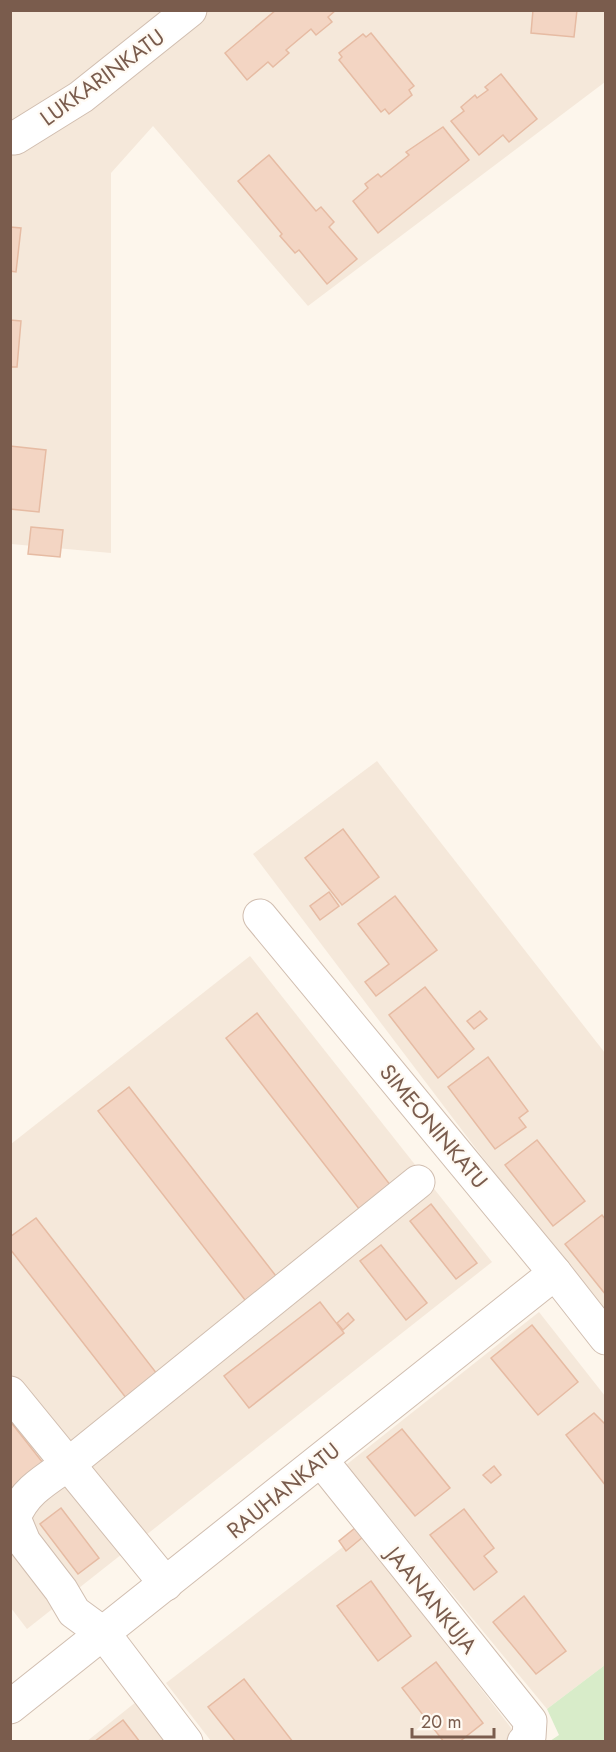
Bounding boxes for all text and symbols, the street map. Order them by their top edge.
street label: LUKKARINKATU [33,21,171,133]
street label: SIMEONINKATU [372,1057,496,1195]
street label: RAUHANKATU [220,1434,346,1546]
street label: JAANANKUJA [377,1537,486,1661]
scale bar [412,1701,494,1739]
text: 20 m [421,1709,461,1735]

